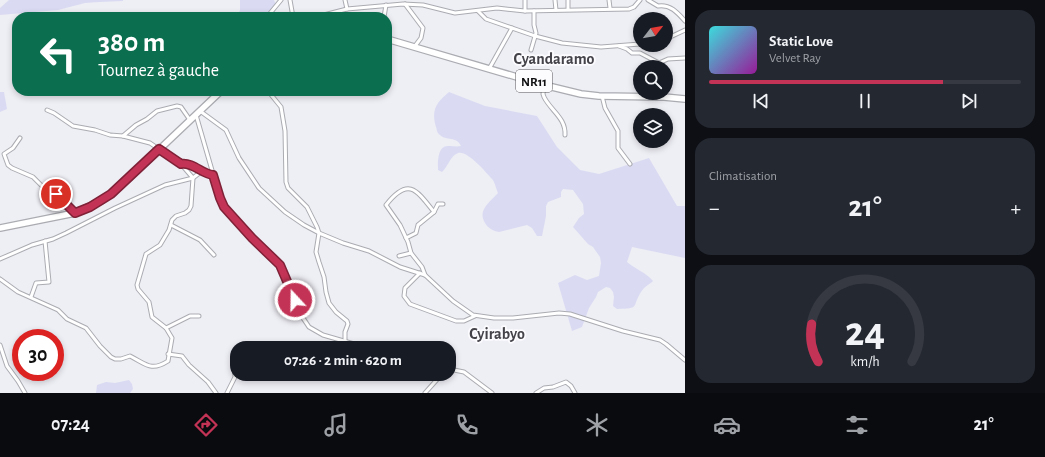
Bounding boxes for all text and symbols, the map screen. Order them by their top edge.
north arrow [633,12,673,52]
map controls [633,12,673,148]
icon: left [32,28,84,80]
text: 380 m [98,29,165,57]
text: Static Love [769,34,833,49]
district label: Cyandaramo [514,51,595,68]
text: Velvet Ray [769,52,821,65]
button: search [633,60,673,100]
text: Tournez à gauche [98,62,219,80]
road number: NR11 [516,70,552,92]
icon: previous [750,90,772,112]
icon: pause [854,90,876,112]
icon: next [958,90,980,112]
button: layers [633,108,673,148]
text: Climatisation [709,170,777,183]
pin [39,177,73,211]
icon: arrive [45,183,67,205]
text: 21° [848,192,882,222]
text: − [709,197,720,219]
text: + [1010,197,1021,219]
position arrow [274,279,316,321]
text: 24 [845,312,885,353]
district label: Cyirabyo [469,326,525,343]
speed limit sign: 30 [12,329,64,381]
text: 07:26 · 2 min · 620 m [284,353,402,368]
text: km/h [850,355,880,369]
icon: directions [192,411,220,439]
icon: music [322,411,350,439]
icon: phone [453,411,481,439]
icon: climate [583,411,611,439]
icon: car [713,411,741,439]
icon: filters [843,411,871,439]
text: 07:24 [51,416,90,434]
text: 21° [974,416,994,434]

